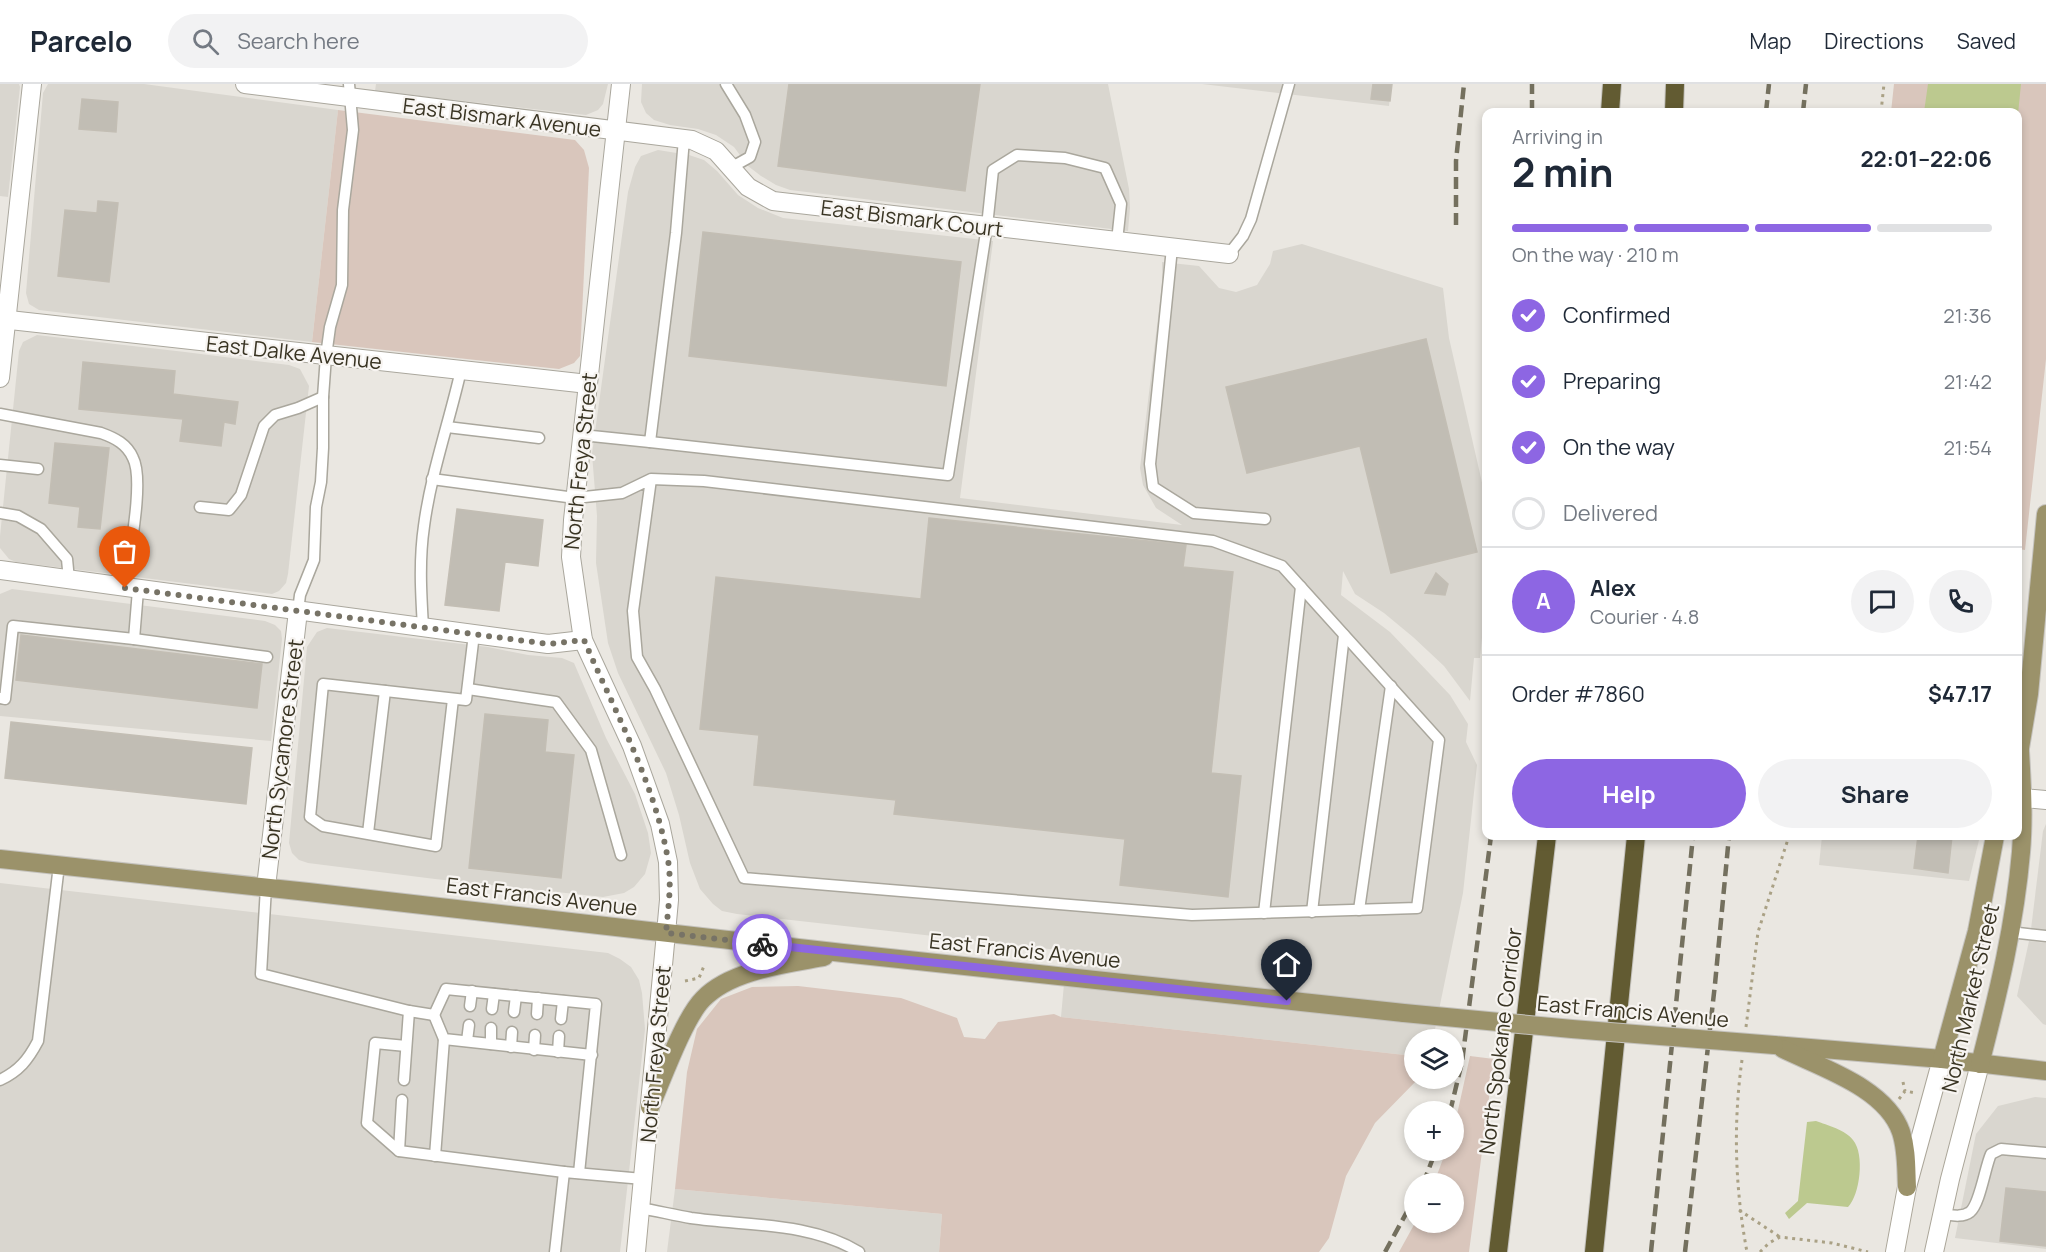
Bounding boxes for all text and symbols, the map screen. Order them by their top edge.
search box [168,14,588,68]
text: Parcelo [30,22,132,60]
icon: search [189,25,222,58]
text: Search here [237,26,360,56]
text: Map [1750,27,1791,55]
text: Directions [1824,27,1924,55]
text: Saved [1957,27,2016,55]
street label: East Bismark Avenue [401,91,603,143]
text: Arriving in [1512,123,1603,150]
text: 22:01–22:06 [1860,144,1992,174]
text: 2 min [1512,145,1613,199]
street label: East Bismark Court [819,193,1005,243]
text: On the way · 210 m [1512,241,1679,268]
icon: check [1512,299,1545,332]
text: Confirmed [1563,300,1671,330]
text: 21:36 [1943,302,1992,329]
street label: East Dalke Avenue [205,329,383,375]
icon: check [1512,365,1545,398]
text: Preparing [1563,366,1661,396]
text: 21:42 [1944,368,1992,395]
street label: North Freya Street [557,371,603,551]
icon: check [1512,431,1545,464]
text: On the way [1563,432,1675,462]
text: 21:54 [1943,434,1992,461]
text: Delivered [1563,498,1658,528]
pin [99,526,150,588]
icon: bag [108,535,141,568]
button: chat [1851,570,1914,633]
button: phone [1929,570,1992,633]
text: Alex [1590,573,1636,603]
text: A [1536,586,1551,616]
text: Courier · 4.8 [1590,603,1699,630]
street label: North Sycamore Street [255,637,309,861]
text: Order #7860 [1512,679,1645,709]
text: $47.17 [1928,679,1992,709]
button: Help [1512,759,1746,828]
button: Share [1758,759,1992,828]
street label: East Francis Avenue [445,870,639,922]
street label: North Market Street [1935,901,2005,1095]
courier [732,914,792,974]
street label: East Francis Avenue [928,926,1122,974]
street label: North Spokane Corridor [1472,926,1528,1156]
icon: bike [746,928,779,961]
pin [1261,939,1312,1001]
icon: home [1270,948,1303,981]
street label: North Freya Street [633,964,677,1144]
street label: East Francis Avenue [1536,989,1730,1033]
map controls [1404,1029,1464,1233]
button: layers [1404,1029,1464,1089]
button: + [1404,1101,1464,1161]
button: − [1404,1173,1464,1233]

